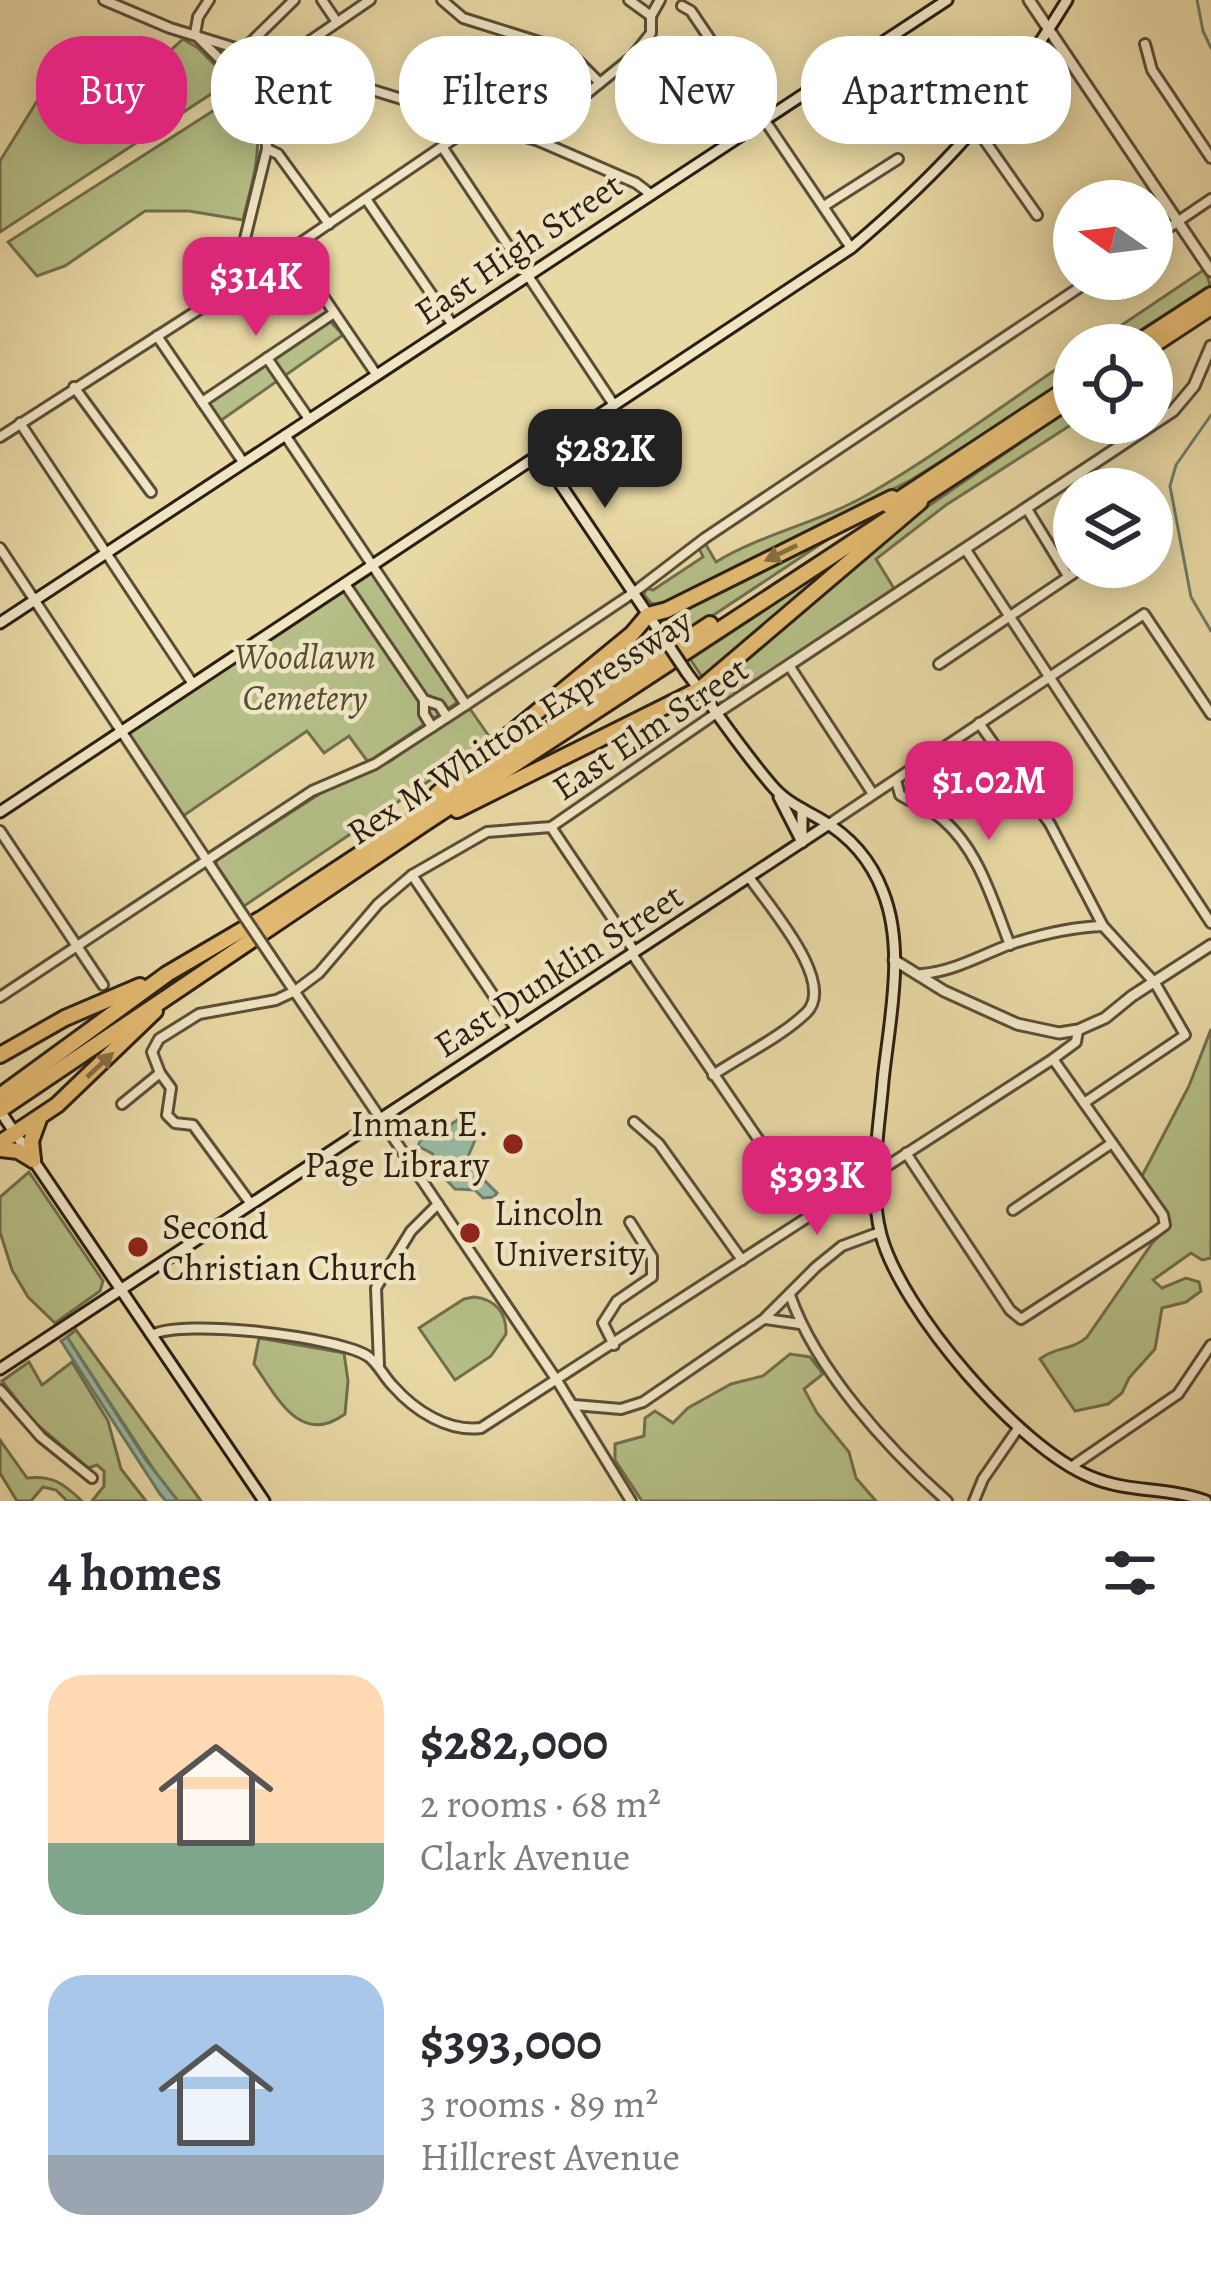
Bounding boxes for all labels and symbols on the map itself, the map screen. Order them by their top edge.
street label: East High Street [405,160,632,336]
north arrow [1053,180,1173,300]
pin: $314K [172,237,340,339]
pin: $282K [521,409,689,511]
one-way arrow [764,543,799,563]
street label: Rex M Whitton Expressway [337,595,702,856]
park label: Woodlawn Cemetery [234,632,376,722]
street label: East Elm Street [542,644,758,812]
pin: $1.02M [891,741,1087,843]
street label: East Dunklin Street [424,871,692,1069]
one-way arrow [85,1051,114,1079]
place label: Inman E. Page Library [305,1099,490,1189]
marker: Inman E. Page Library [500,1131,526,1157]
pin: $393K [733,1136,901,1238]
place label: Lincoln University [494,1188,647,1278]
place label: Second Christian Church [162,1202,417,1292]
marker: Lincoln University [457,1220,483,1246]
marker: Second Christian Church [125,1234,151,1260]

